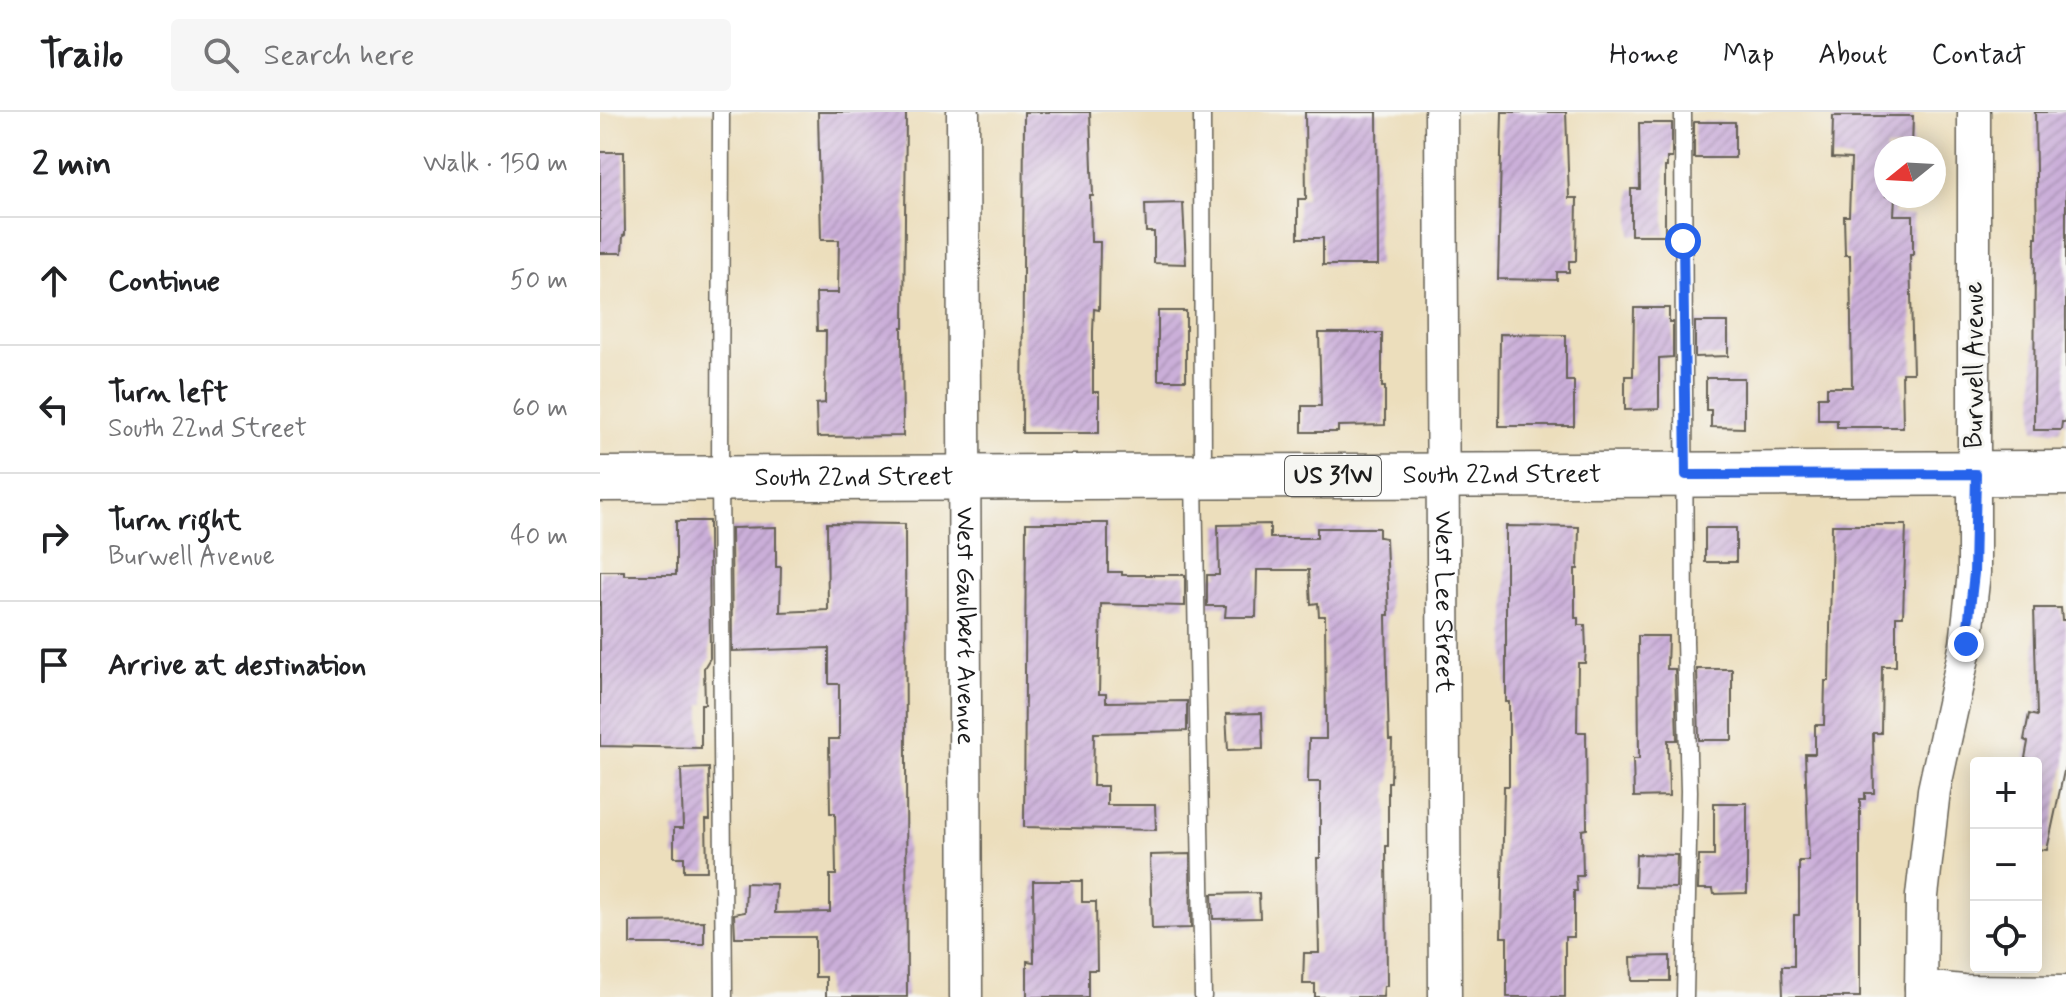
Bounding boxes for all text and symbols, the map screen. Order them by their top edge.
search box [171,19,731,91]
text: Trailo [40,31,123,80]
icon: search [199,33,243,77]
text: Search here [263,36,414,75]
text: Home [1609,37,1679,74]
text: Map [1723,37,1774,74]
text: About [1818,37,1887,74]
text: Contact [1931,37,2026,74]
north arrow [1874,136,1946,208]
text: 2 min [32,142,112,187]
text: Walk · 150 m [423,147,568,181]
route start [1665,223,1701,259]
icon: ahead [32,259,76,303]
text: Continue [108,262,220,301]
text: 50 m [510,264,568,298]
street label: Burwell Avenue [1958,282,1992,448]
text: Turn left [108,373,228,412]
icon: left [32,387,76,431]
text: 60 m [512,392,568,426]
text: South 22nd Street [108,412,307,446]
road number: US 31W [1285,456,1381,496]
street label: South 22nd Street [1402,458,1602,493]
street label: South 22nd Street [754,461,954,495]
text: Turn right [108,501,241,540]
street label: West Gaulbert Avenue [947,507,982,745]
street label: West Lee Street [1426,511,1461,693]
icon: right [32,515,76,559]
text: 40 m [510,520,568,554]
text: Burwell Avenue [108,540,275,574]
route end [1948,626,1984,662]
icon: arrive [32,643,76,687]
text: Arrive at destination [108,646,366,685]
map controls [1970,757,2042,973]
button: + [1970,757,2042,829]
button: − [1970,829,2042,901]
button: locate [1970,901,2042,973]

